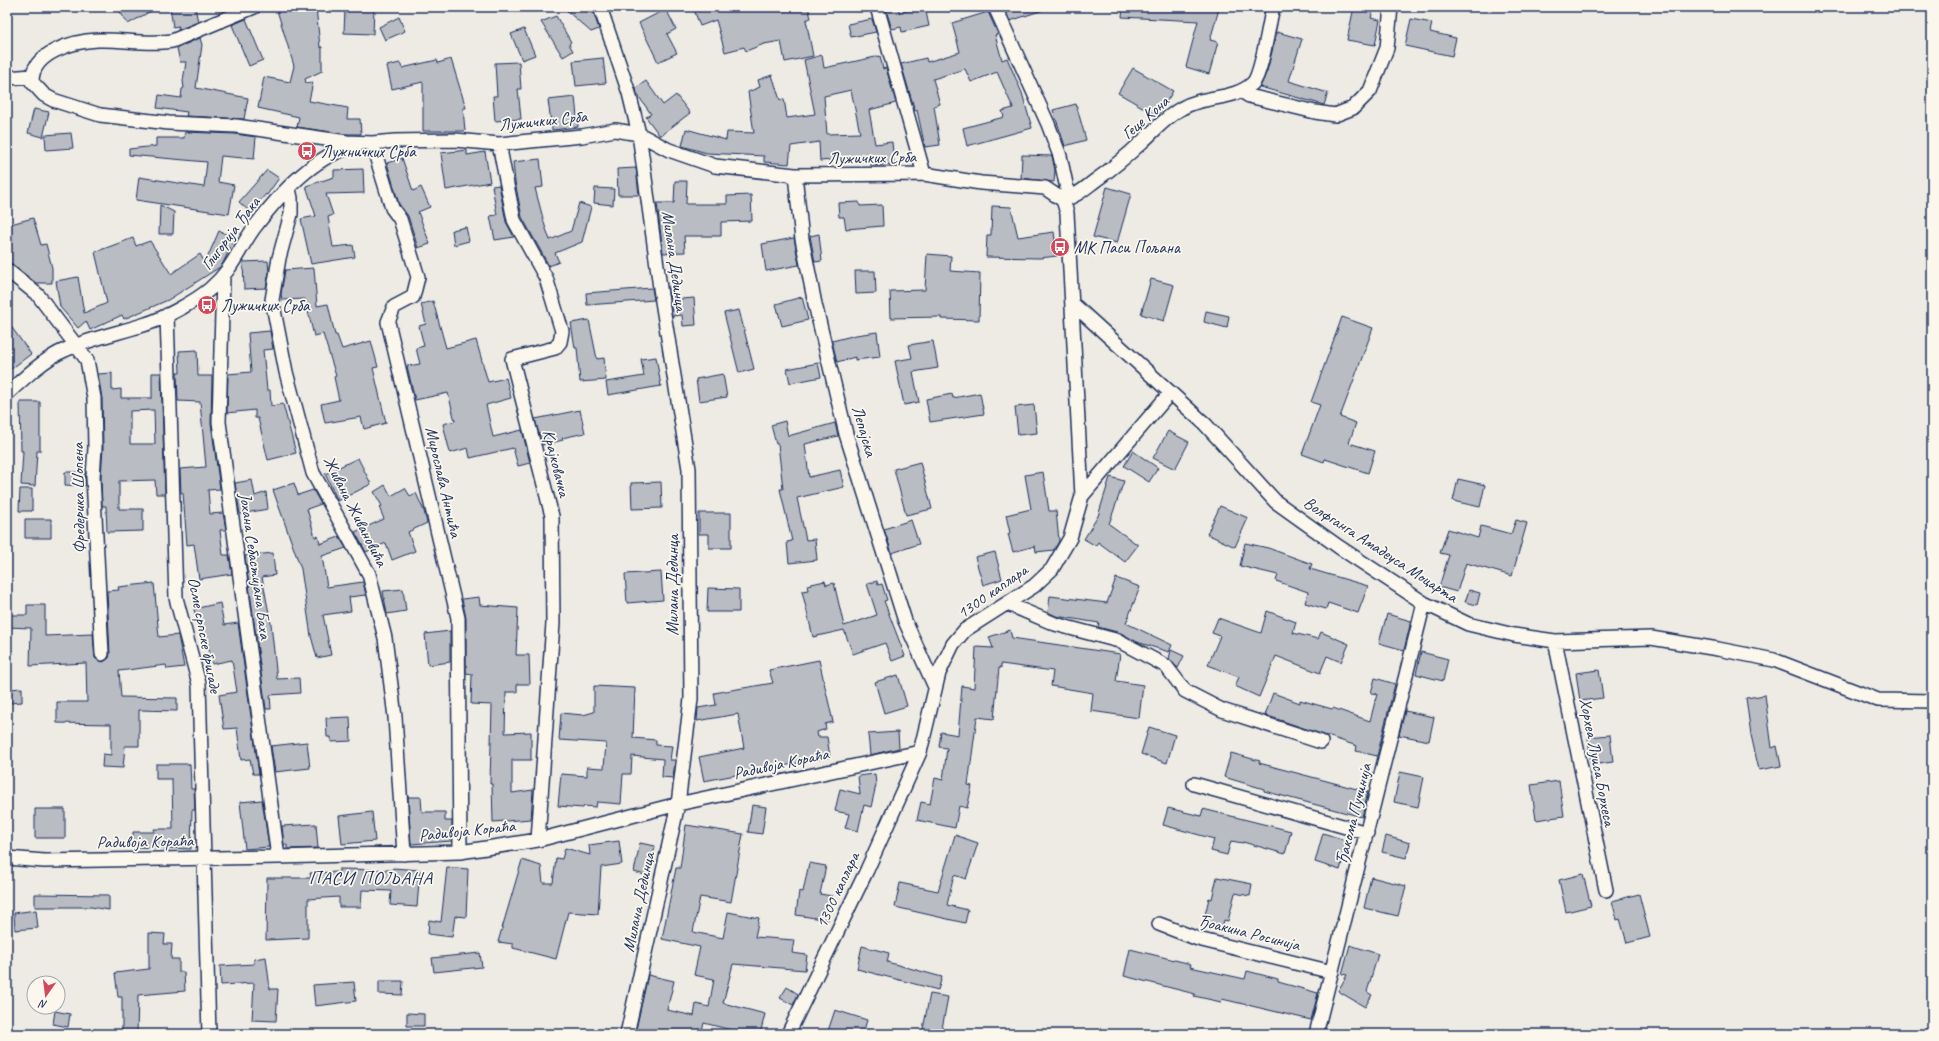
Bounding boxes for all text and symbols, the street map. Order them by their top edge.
street label: Геце Кона [1117,90,1175,144]
street label: Лужичких Срба [498,105,590,136]
bus stop icon: Лужничких Срба [296,140,318,162]
place label: Лужничких Срба [321,141,417,162]
street label: Лужичких Срба [828,146,918,169]
street label: Глигорија Ђака [196,192,266,275]
street label: Милана Дединца [657,210,692,315]
bus stop icon: МК Паси Пољана [1049,236,1071,258]
place label: МК Паси Пољана [1074,237,1181,258]
bus stop icon: Лужичких Срба [196,294,218,316]
place label: Лужичких Срба [221,295,311,316]
street label: Лепајска [847,403,882,461]
street label: Мирослава Антића [421,425,467,541]
street label: Крајковачка [538,427,576,501]
street label: Фредерика Шопена [67,441,90,553]
street label: Живана Живановића [319,452,393,571]
street label: Јохана Себастијана Баха [235,491,276,642]
street label: Волфганга Амадеуса Моцарта [1300,492,1463,608]
street label: Милана Дединца [662,532,683,636]
street label: 1300 каплара [953,558,1033,623]
street label: Осме српске бригаде [183,576,226,696]
street label: Хорхеа Луиса Борхеса [1575,696,1621,830]
street label: Радивоја Кораћа [732,743,832,784]
street label: Ђакома Пучинија [1331,760,1378,867]
street label: Радивоја Кораћа [418,815,518,846]
street label: Радивоја Кораћа [97,830,195,853]
street label: 1300 каплара [811,847,865,931]
street label: Милана Дединца [618,849,660,954]
district label: ПАСИ ПОЉАНА [309,866,434,890]
street label: Ђоакина Росинија [1195,910,1304,957]
north arrow [26,975,66,1015]
text: N [36,997,49,1012]

